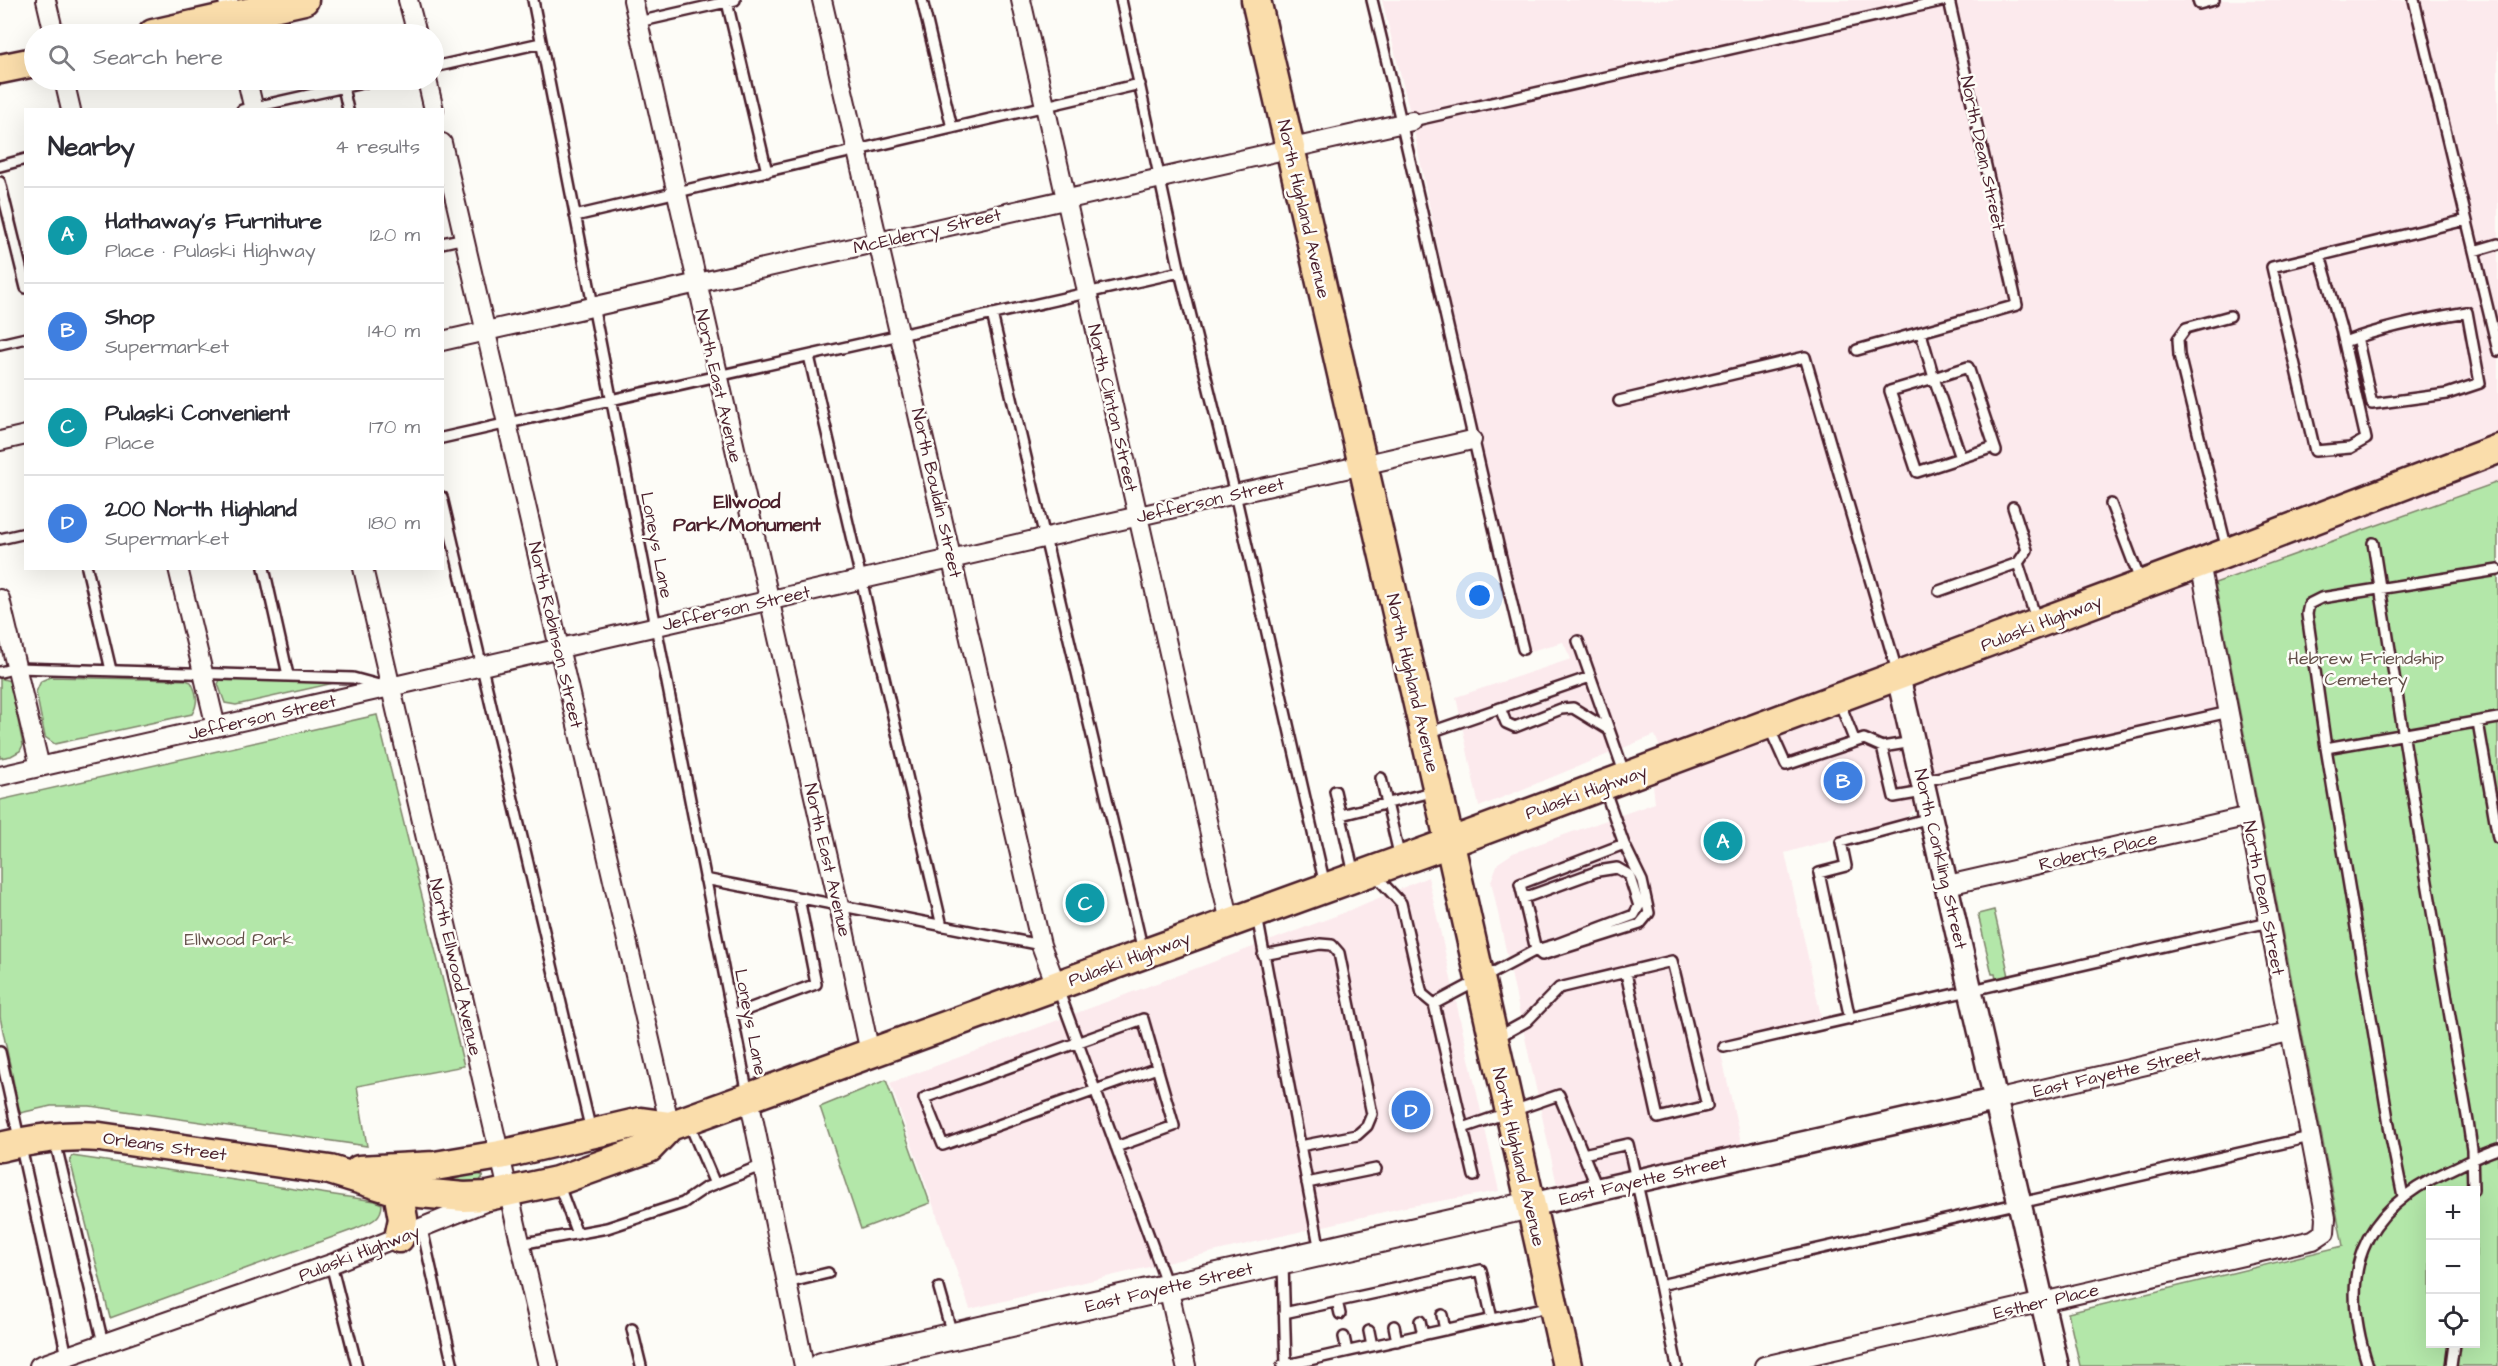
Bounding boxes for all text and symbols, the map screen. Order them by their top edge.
search box [24,24,444,90]
icon: search [45,41,78,74]
text: Search here [93,42,223,73]
street label: North Dean Street [1954,74,2011,233]
street label: North Highland Avenue [1270,117,1336,301]
text: Nearby [48,129,135,165]
text: 4 results [335,133,420,161]
street label: McElderry Street [851,202,1005,262]
text: Hathaway's Furniture [105,206,322,237]
text: A [61,221,74,249]
text: 120 m [370,221,420,249]
text: Place · Pulaski Highway [105,237,316,265]
text: Shop [105,302,155,333]
street label: North East Avenue [689,307,748,465]
text: B [60,317,75,345]
text: 140 m [368,317,420,345]
street label: North Clinton Street [1081,322,1144,495]
text: Supermarket [105,333,229,361]
text: Pulaski Convenient [105,398,290,429]
street label: North Bouldin Street [905,406,968,581]
text: C [60,413,75,441]
text: 170 m [369,413,420,441]
text: Place [105,429,155,457]
street label: Jefferson Street [1134,471,1287,530]
district label: Ellwood Park/Monument [673,488,822,539]
street label: Loneys Lane [633,490,679,601]
text: 200 North Highland [105,494,297,525]
text: D [61,509,74,537]
text: 180 m [368,509,420,537]
text: Supermarket [105,525,229,553]
street label: North Robinson Street [522,540,589,731]
street label: Jefferson Street [660,579,813,638]
your location [1465,581,1494,610]
street label: Pulaski Highway [1977,589,2106,659]
street label: North Highland Avenue [1379,591,1445,775]
park label: Hebrew Friendship Cemetery [2288,646,2444,693]
street label: Jefferson Street [186,688,339,747]
pin: B [1824,758,1862,804]
street label: Pulaski Highway [1522,759,1651,827]
street label: North Conkling Street [1907,767,1974,953]
street label: North East Avenue [798,781,857,939]
pin: A [1704,818,1742,864]
street label: North Dean Street [2236,819,2291,978]
street label: Roberts Place [2036,826,2160,877]
street label: North Ellwood Avenue [423,876,488,1058]
pin: C [1066,880,1104,926]
street label: Pulaski Highway [1065,926,1194,994]
park label: Ellwood Park [184,927,294,952]
street label: Loneys Lane [727,967,773,1078]
street label: East Fayette Street [2031,1041,2204,1105]
street label: North Highland Avenue [1485,1065,1551,1249]
pin: D [1392,1088,1430,1132]
street label: Orleans Street [102,1125,229,1168]
street label: East Fayette Street [1557,1149,1730,1213]
map controls [2426,1186,2480,1348]
button: + [2426,1186,2480,1240]
street label: Pulaski Highway [295,1219,424,1289]
button: − [2426,1240,2480,1294]
street label: East Fayette Street [1083,1256,1256,1320]
street label: Esther Place [1991,1277,2101,1326]
button: locate [2426,1294,2480,1348]

